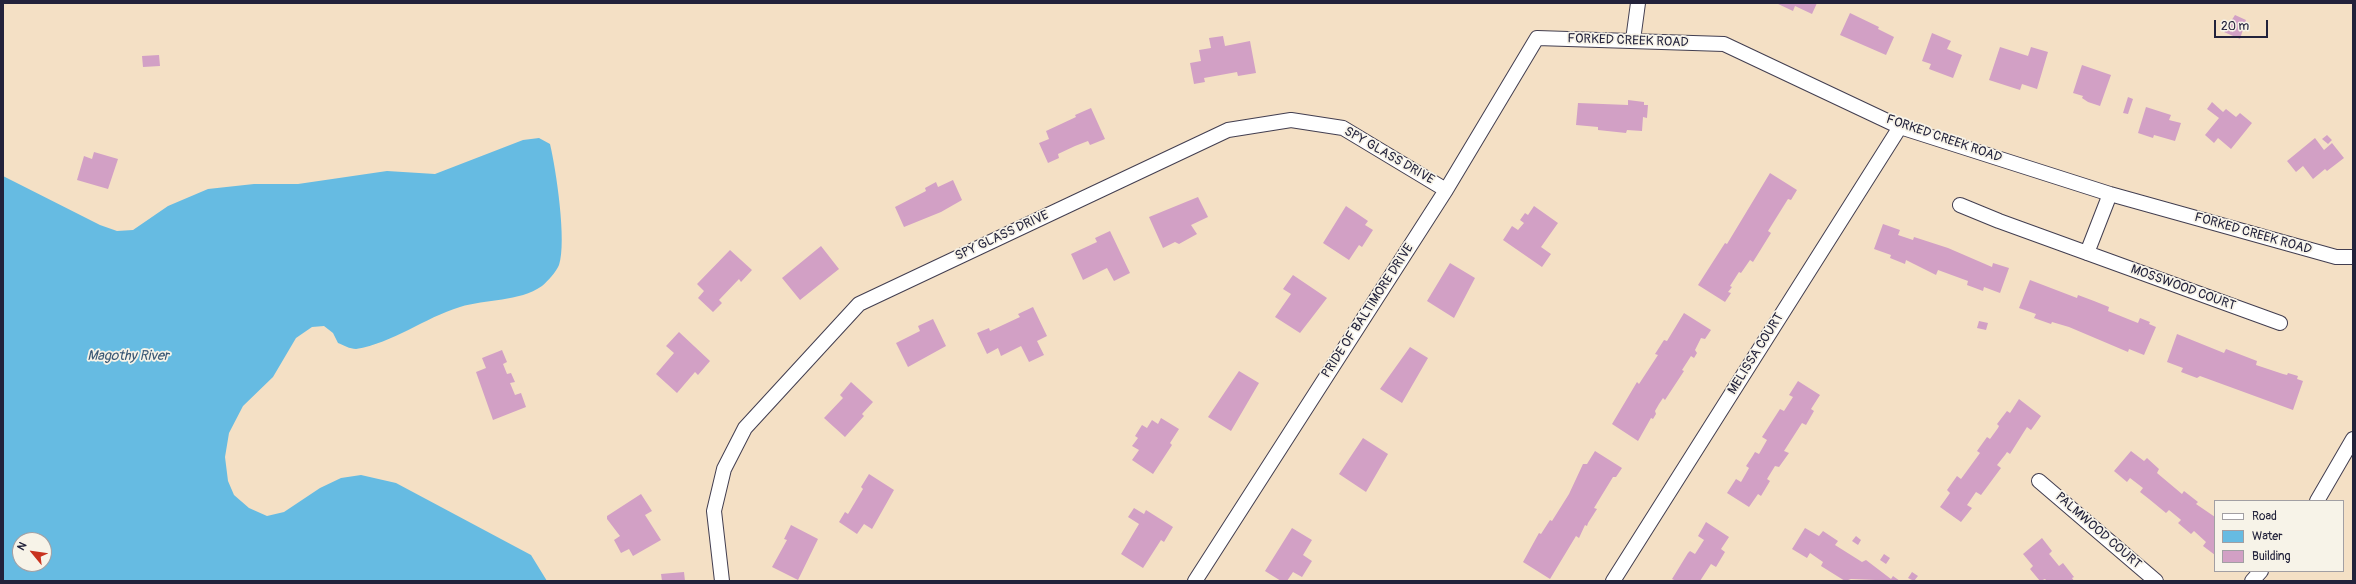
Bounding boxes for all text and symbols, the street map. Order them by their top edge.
scale bar [2216,12,2270,38]
text: 20 m [2221,19,2249,34]
street label: FORKED CREEK ROAD [1567,31,1689,51]
street label: FORKED CREEK ROAD [1884,112,2004,166]
street label: SPY GLASS DRIVE [1341,124,1437,188]
street label: SPY GLASS DRIVE [953,208,1051,264]
street label: FORKED CREEK ROAD [2193,210,2313,258]
street label: PRIDE OF BALTIMORE DRIVE [1319,241,1417,381]
street label: MOSSWOOD COURT [2128,262,2238,314]
street label: MELISSA COURT [1725,311,1787,397]
water label: Magothy River [87,348,169,364]
street label: PALMWOOD COURT [2052,490,2144,572]
legend [2214,500,2344,572]
text: Road [2252,509,2277,524]
text: Water [2252,529,2283,544]
north arrow [12,532,52,572]
text: N [14,540,29,553]
text: Building [2252,549,2291,564]

